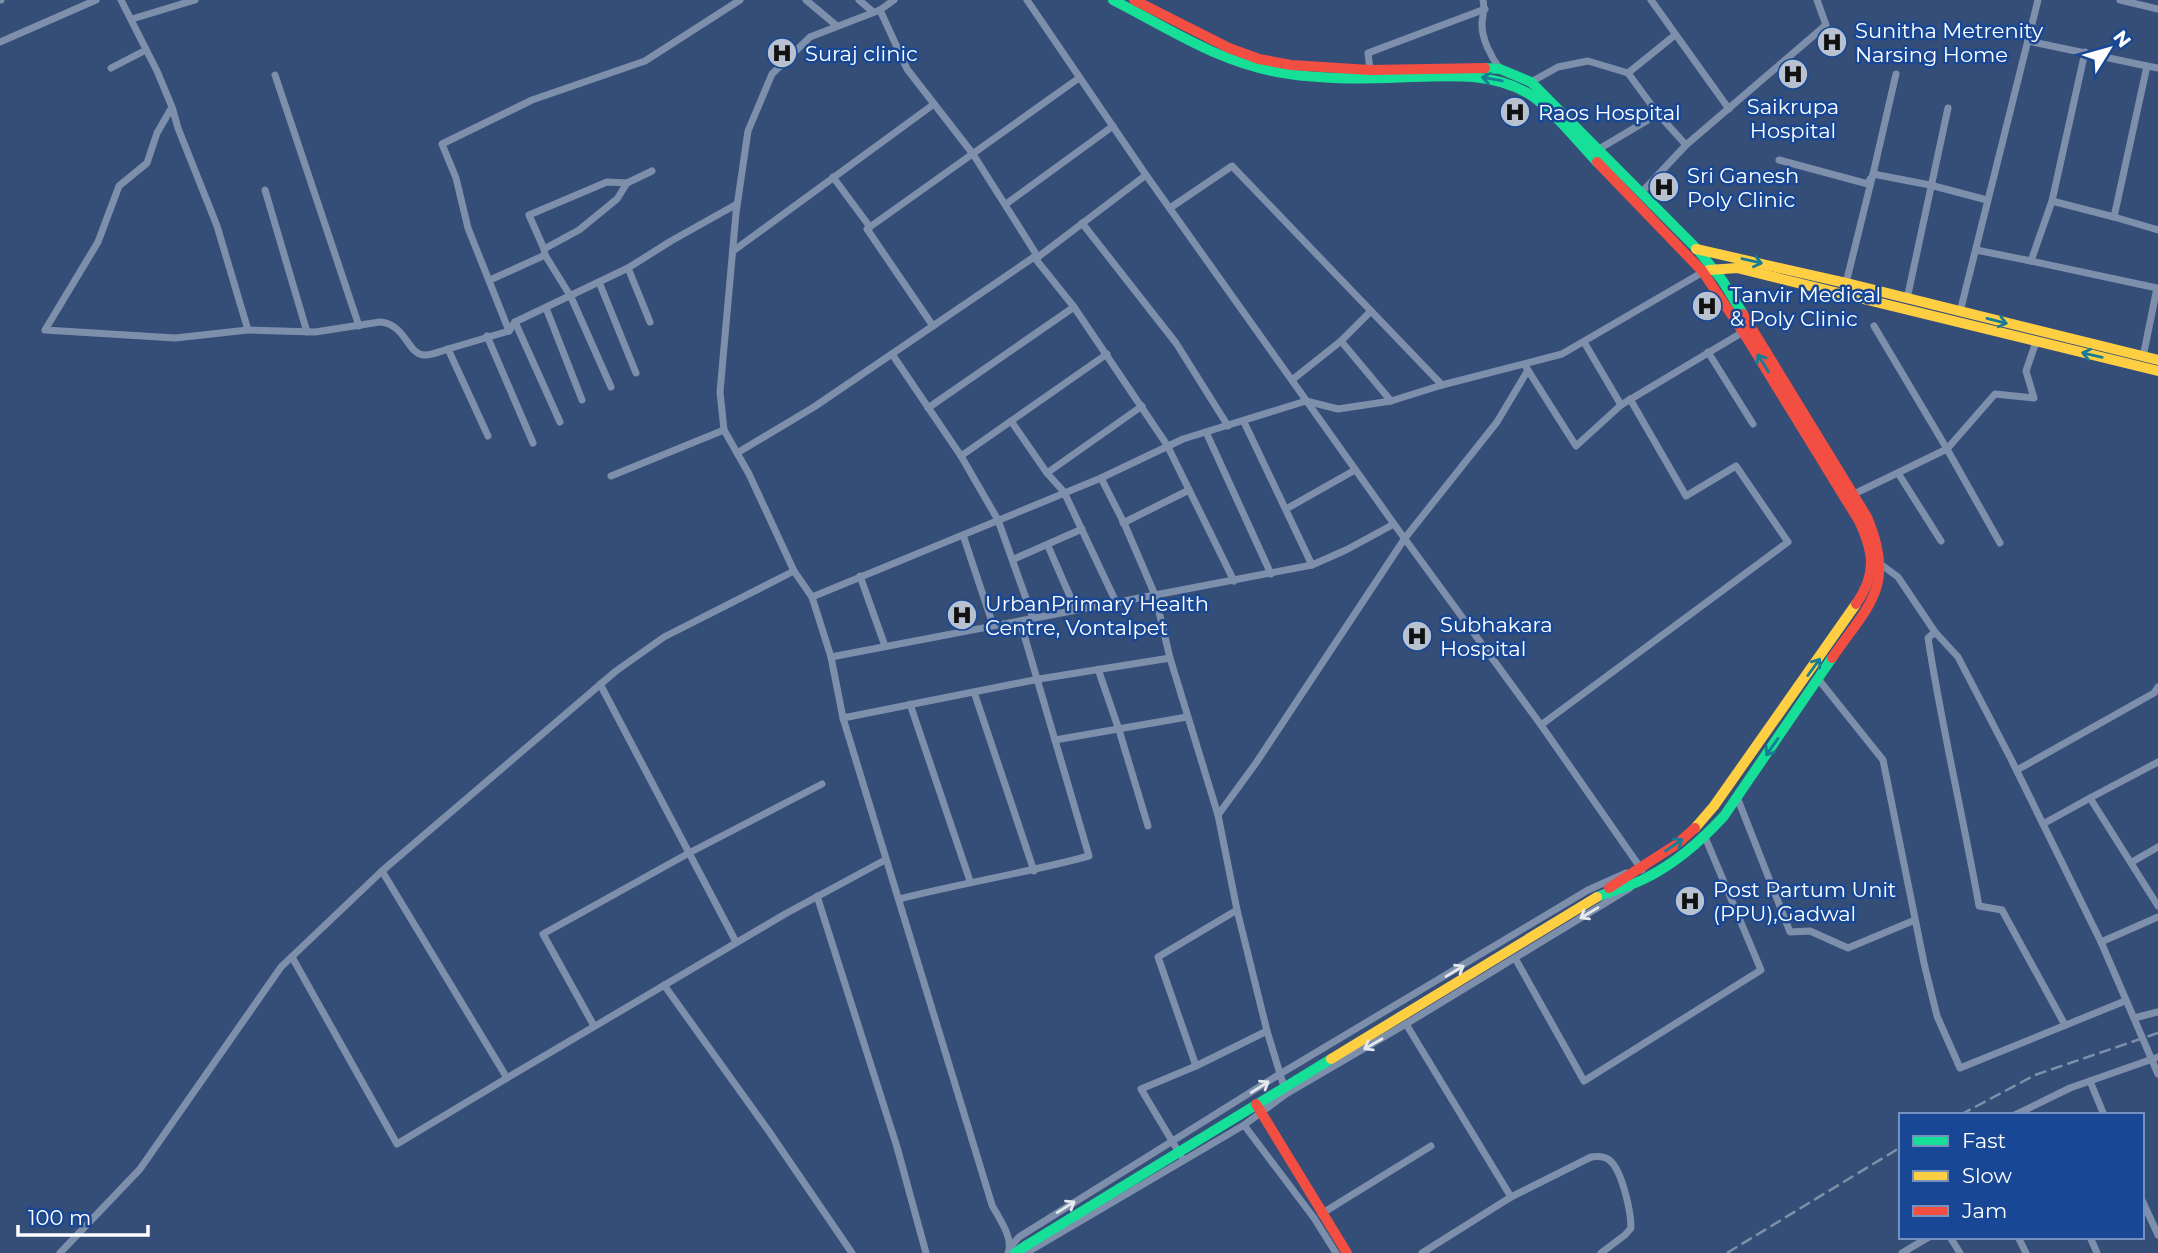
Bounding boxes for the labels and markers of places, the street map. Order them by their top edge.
place label: Sunitha Metrenity Narsing Home [1855,18,2044,67]
hospital icon: Sunitha Metrenity Narsing Home [1815,25,1849,59]
hospital icon: Suraj clinic [765,36,799,70]
place label: Suraj clinic [805,41,918,66]
hospital icon: Saikrupa Hospital [1776,57,1810,91]
place label: Saikrupa Hospital [1747,94,1839,143]
hospital icon: Raos Hospital [1498,95,1532,129]
place label: Raos Hospital [1538,100,1681,125]
place label: Sri Ganesh Poly Clinic [1687,163,1799,212]
hospital icon: Sri Ganesh Poly Clinic [1647,170,1681,204]
place label: Tanvir Medical & Poly Clinic [1730,282,1881,331]
hospital icon: Tanvir Medical & Poly Clinic [1690,289,1724,323]
place label: UrbanPrimary Health Centre, Vontalpet [985,591,1209,640]
hospital icon: UrbanPrimary Health Centre, Vontalpet [945,598,979,632]
place label: Subhakara Hospital [1440,612,1553,661]
hospital icon: Subhakara Hospital [1400,619,1434,653]
place label: Post Partum Unit (PPU),Gadwal [1713,877,1896,926]
hospital icon: Post Partum Unit (PPU),Gadwal [1673,884,1707,918]

